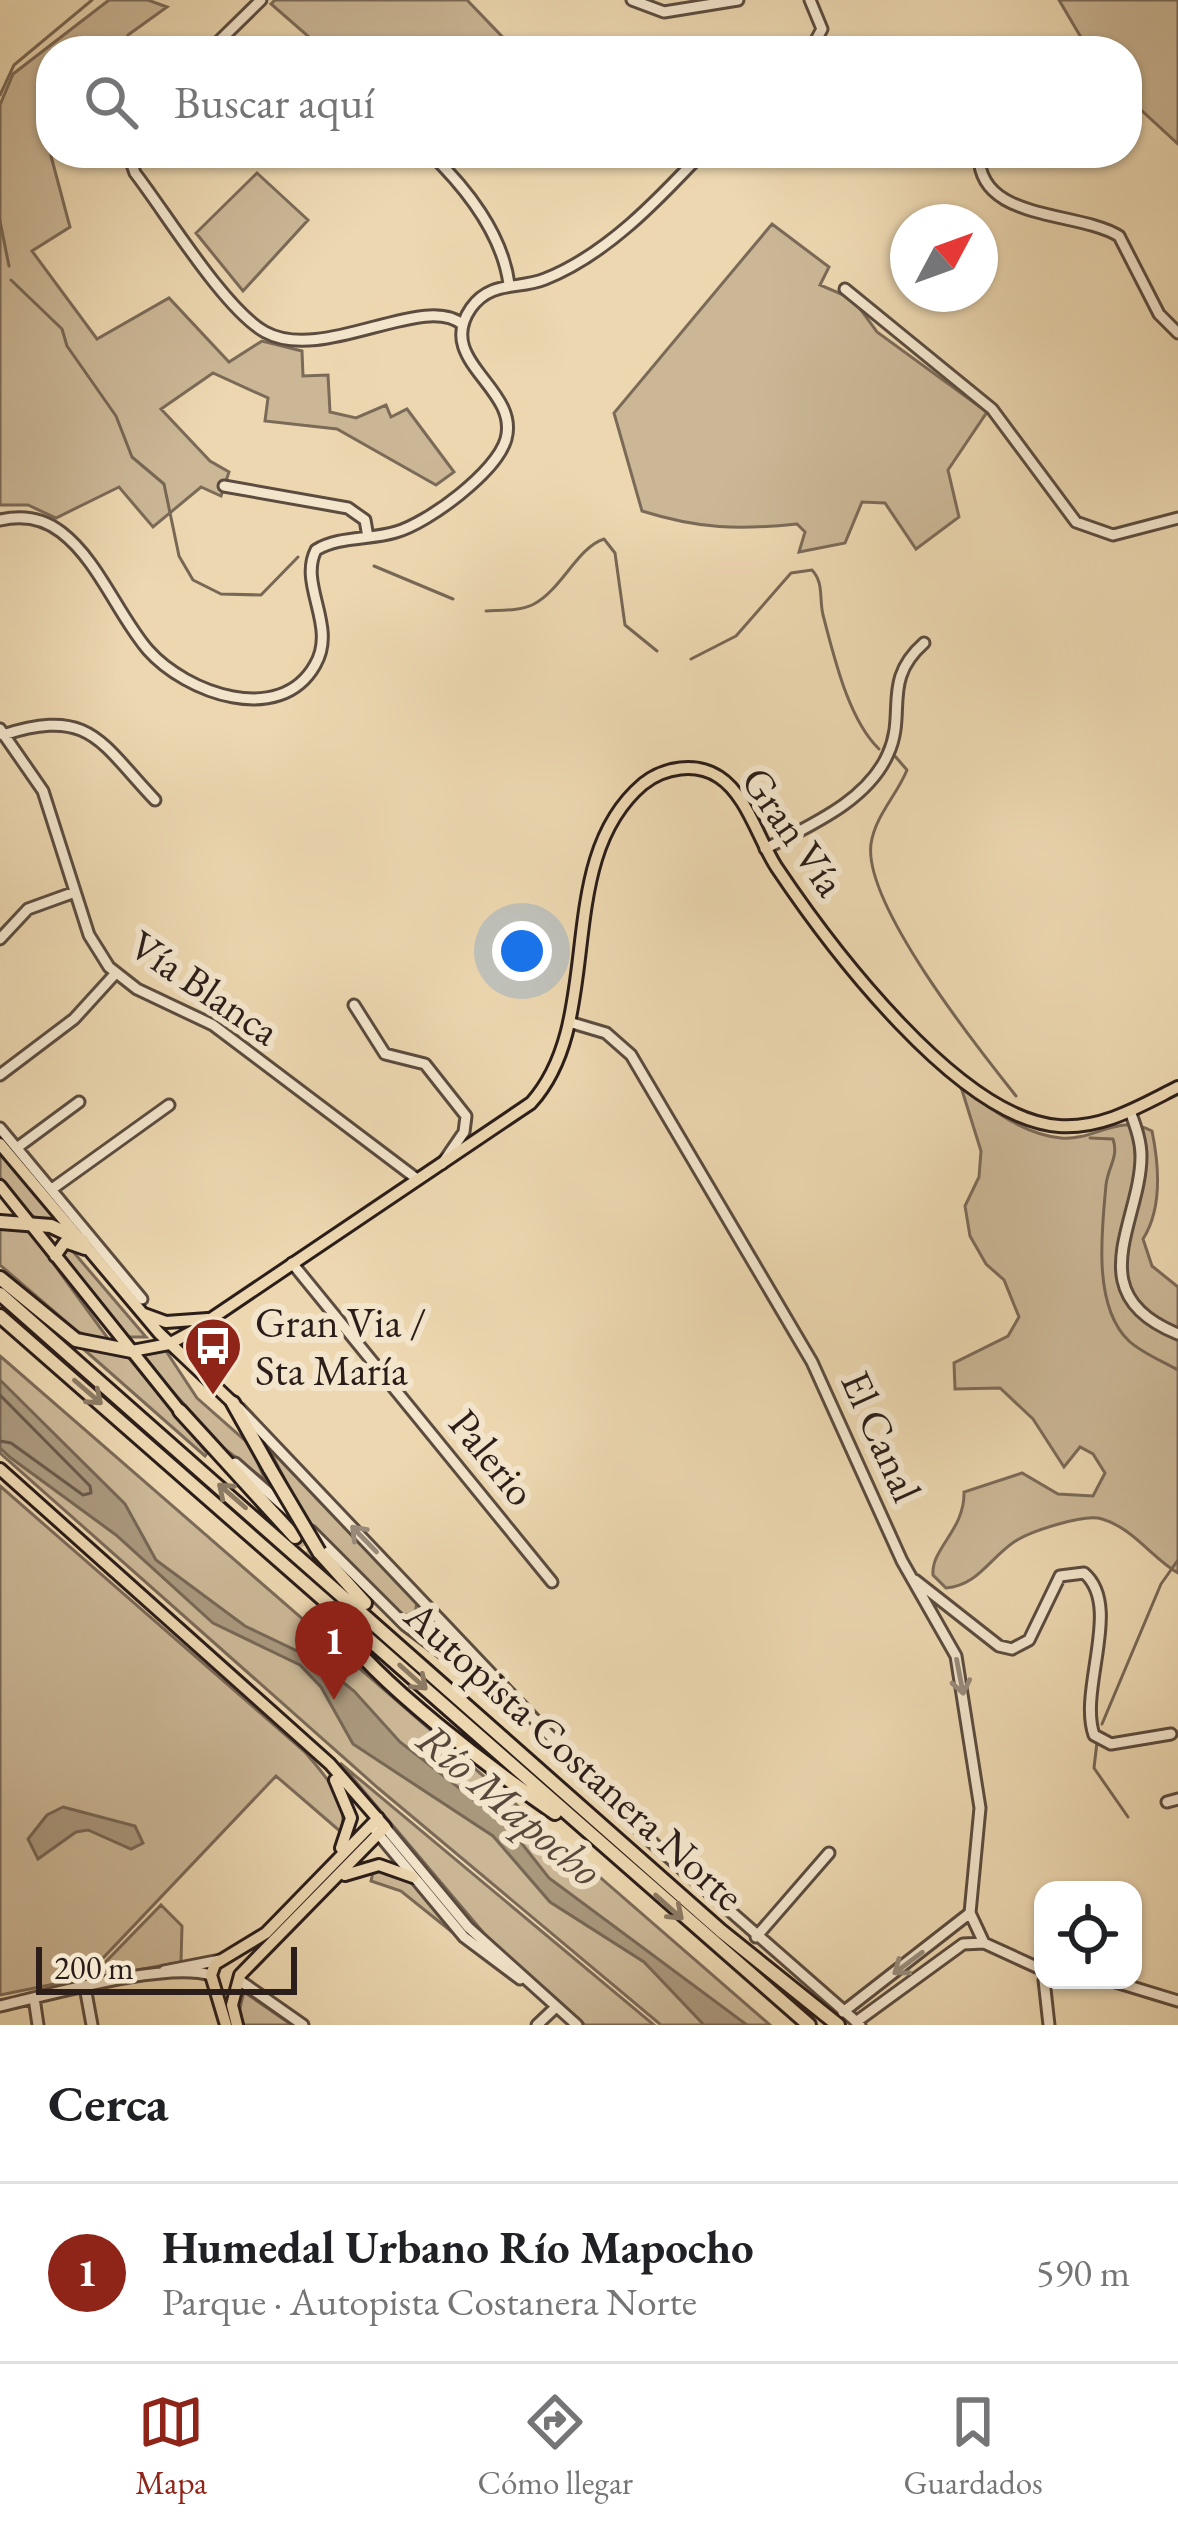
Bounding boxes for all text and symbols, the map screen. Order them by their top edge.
search box [36,36,1142,168]
icon: search [78,69,144,135]
text: Buscar aquí [174,73,374,131]
north arrow [890,204,998,312]
street label: Gran Vía [729,756,858,907]
street label: Vía Blanca [119,917,291,1058]
your location [492,921,552,981]
place label: Gran Via / Sta María [255,1295,427,1398]
bus stop icon: Gran Via / Sta María [182,1315,244,1397]
street label: El Canal [828,1362,935,1510]
one-way arrow [72,1378,103,1406]
street label: Palerio [437,1397,548,1517]
one-way arrow [217,1483,248,1510]
one-way arrow [351,1525,379,1554]
street label: Autopista Costanera Norte [393,1587,756,1923]
pin: 1 [295,1601,373,1700]
one-way arrow [950,1656,972,1695]
one-way arrow [398,1663,428,1690]
water label: Río Mapocho [405,1710,615,1898]
map controls [1034,1881,1142,1989]
button: locate [1034,1881,1142,1989]
one-way arrow [654,1893,684,1920]
scale bar [36,1941,297,1994]
text: 200 m [54,1946,134,1989]
one-way arrow [892,1950,925,1976]
text: Cerca [48,2070,168,2136]
text: Humedal Urbano Río Mapocho [162,2218,754,2276]
text: 1 [77,2247,97,2298]
text: 590 m [1036,2247,1130,2298]
text: Parque · Autopista Costanera Norte [162,2276,697,2327]
tab: Mapa [135,2389,207,2504]
tab: Cómo llegar [478,2389,633,2504]
tab: Guardados [904,2389,1043,2504]

